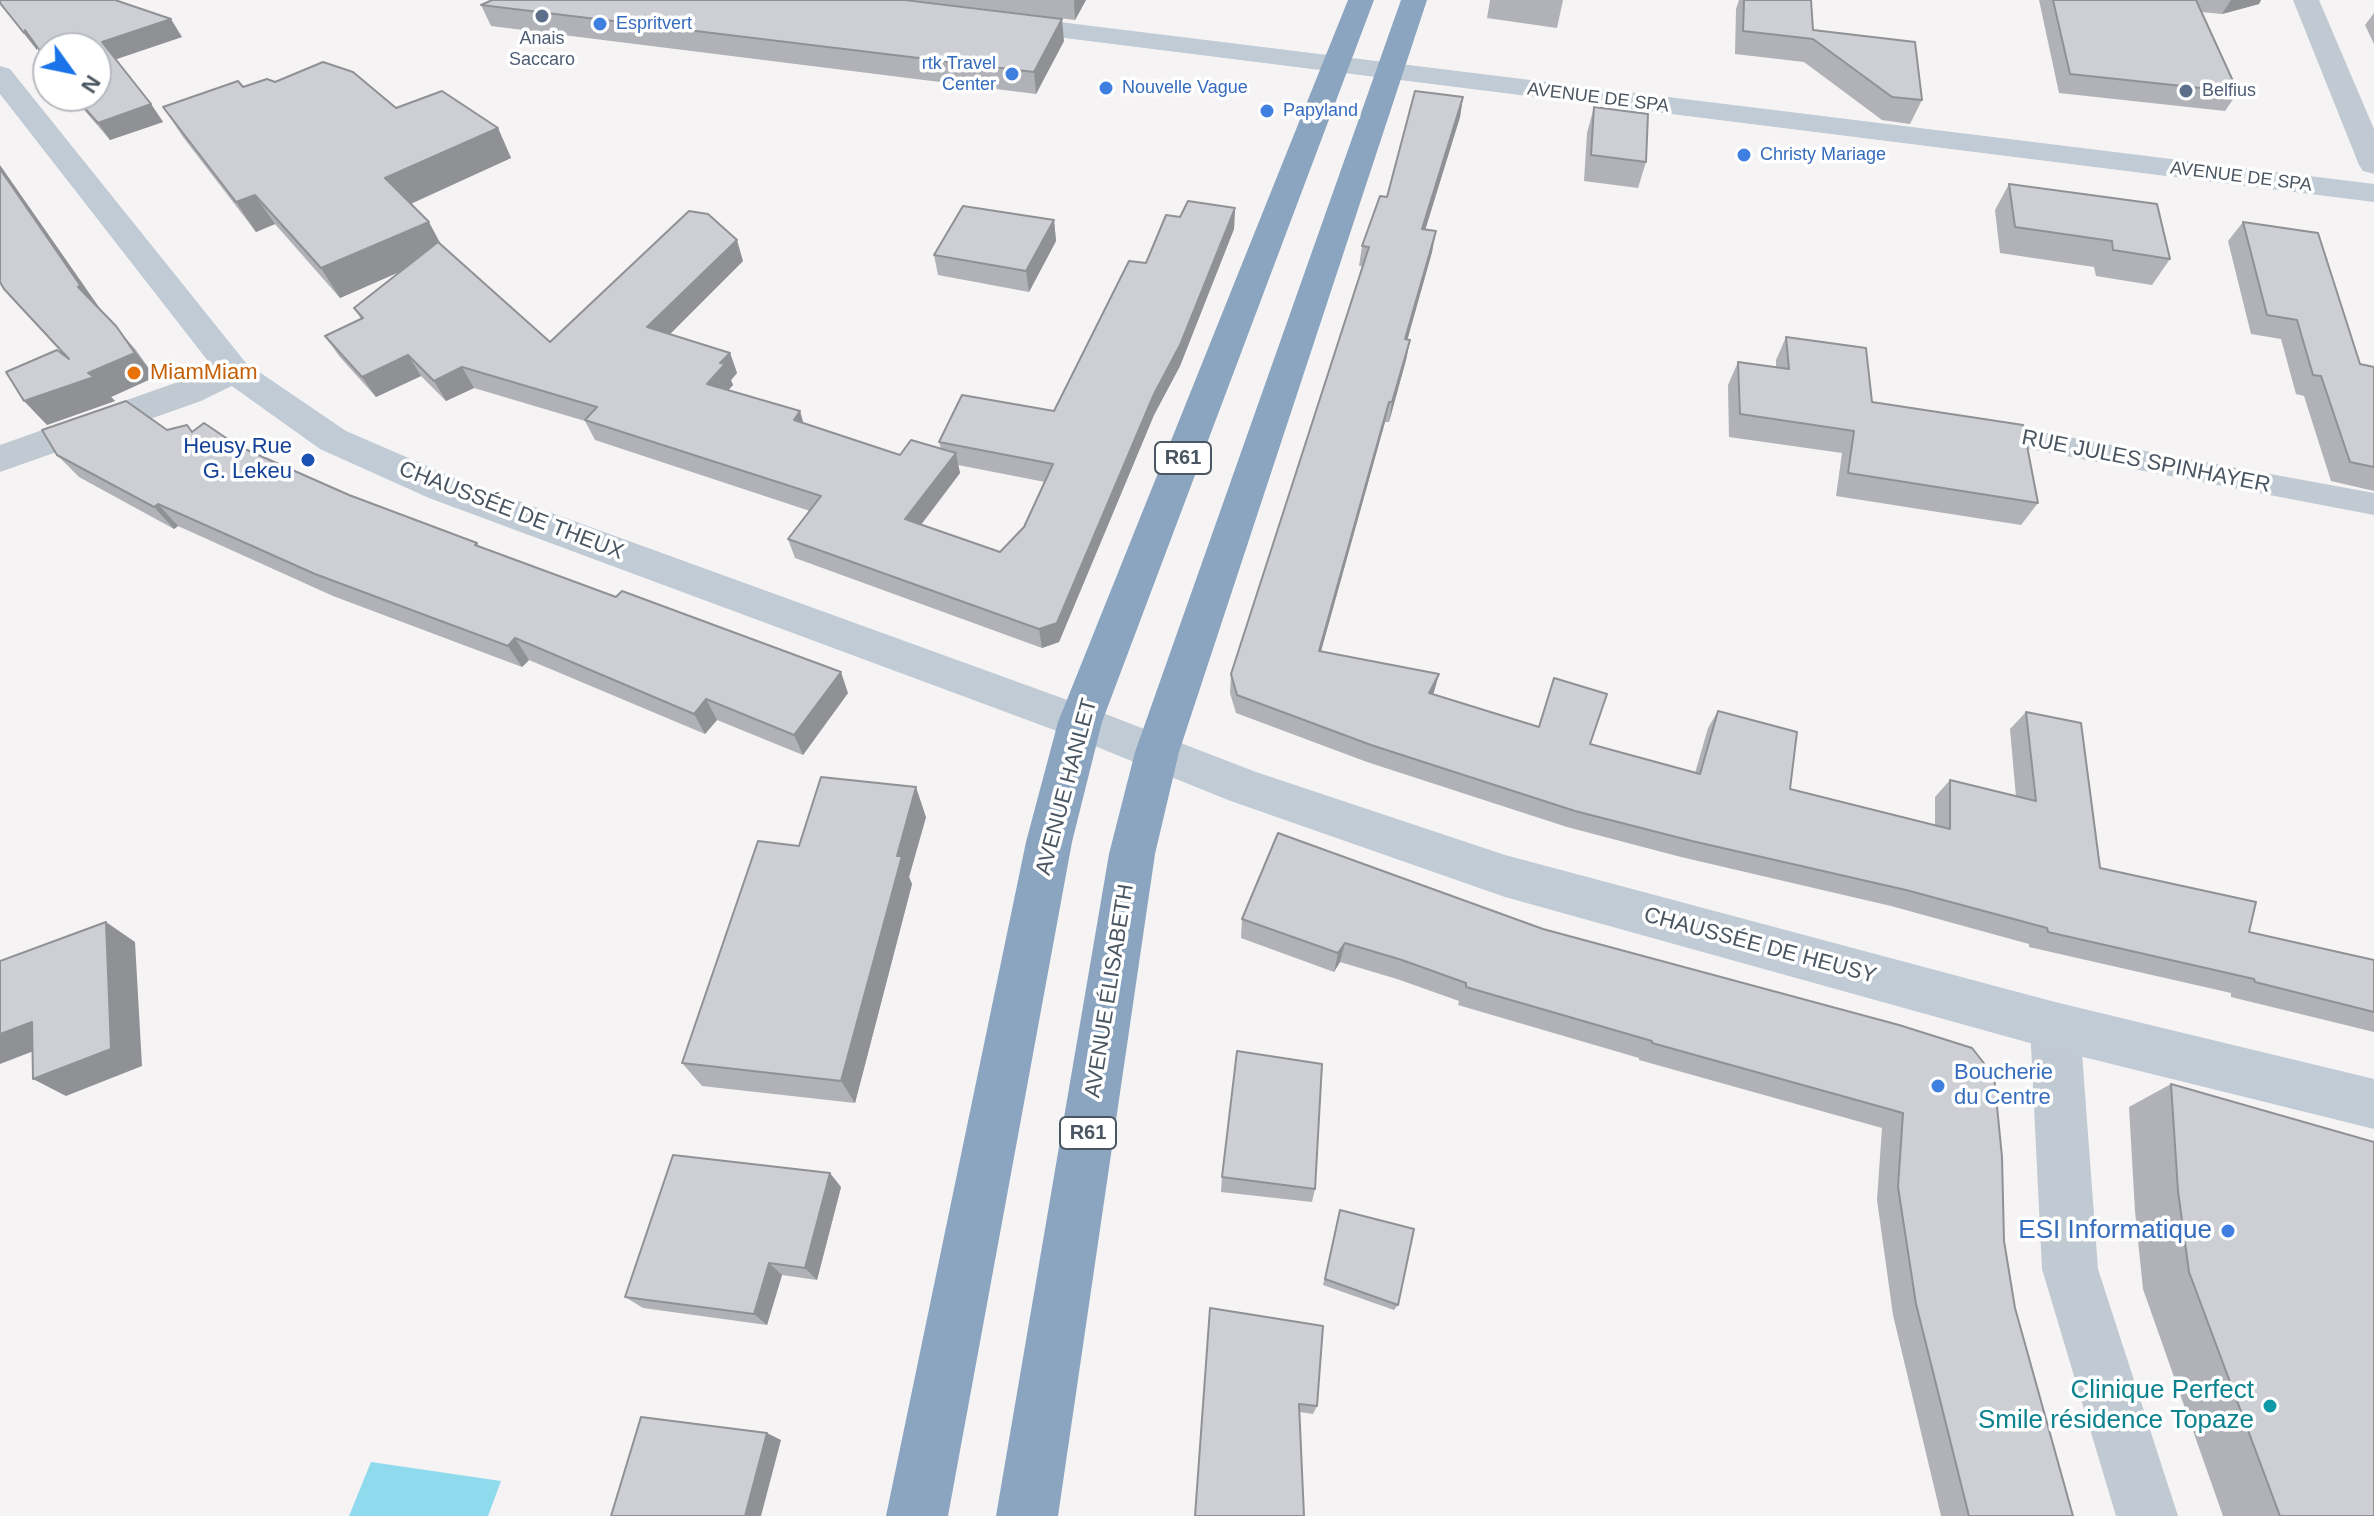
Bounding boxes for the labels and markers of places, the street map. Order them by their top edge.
marker: Anais Saccaro [533,7,551,25]
place label: Espritvert [616,13,692,35]
marker: Espritvert [591,15,609,33]
place label: Anais Saccaro [509,28,575,70]
place label: rtk Travel Center [922,53,996,96]
marker: rtk Travel Center [1003,65,1021,83]
place label: Nouvelle Vague [1122,77,1248,99]
marker: Nouvelle Vague [1097,79,1115,97]
place label: Belfius [2202,80,2256,102]
marker: Belfius [2177,82,2195,100]
place label: Papyland [1283,100,1358,122]
marker: Papyland [1258,102,1276,120]
place label: Christy Mariage [1760,144,1886,166]
marker: Christy Mariage [1735,146,1753,164]
place label: MiamMiam [150,360,258,386]
marker: MiamMiam [125,364,143,382]
place label: Heusy Rue G. Lekeu [183,434,292,486]
marker: Heusy Rue G. Lekeu [299,451,317,469]
place label: Boucherie du Centre [1954,1060,2053,1112]
marker: Boucherie du Centre [1929,1077,1947,1095]
place label: ESI Informatique [2018,1215,2212,1247]
marker: ESI Informatique [2219,1222,2237,1240]
place label: Clinique Perfect Smile résidence Topaze [1978,1375,2254,1436]
marker: Clinique Perfect Smile résidence Topaze [2261,1397,2279,1415]

